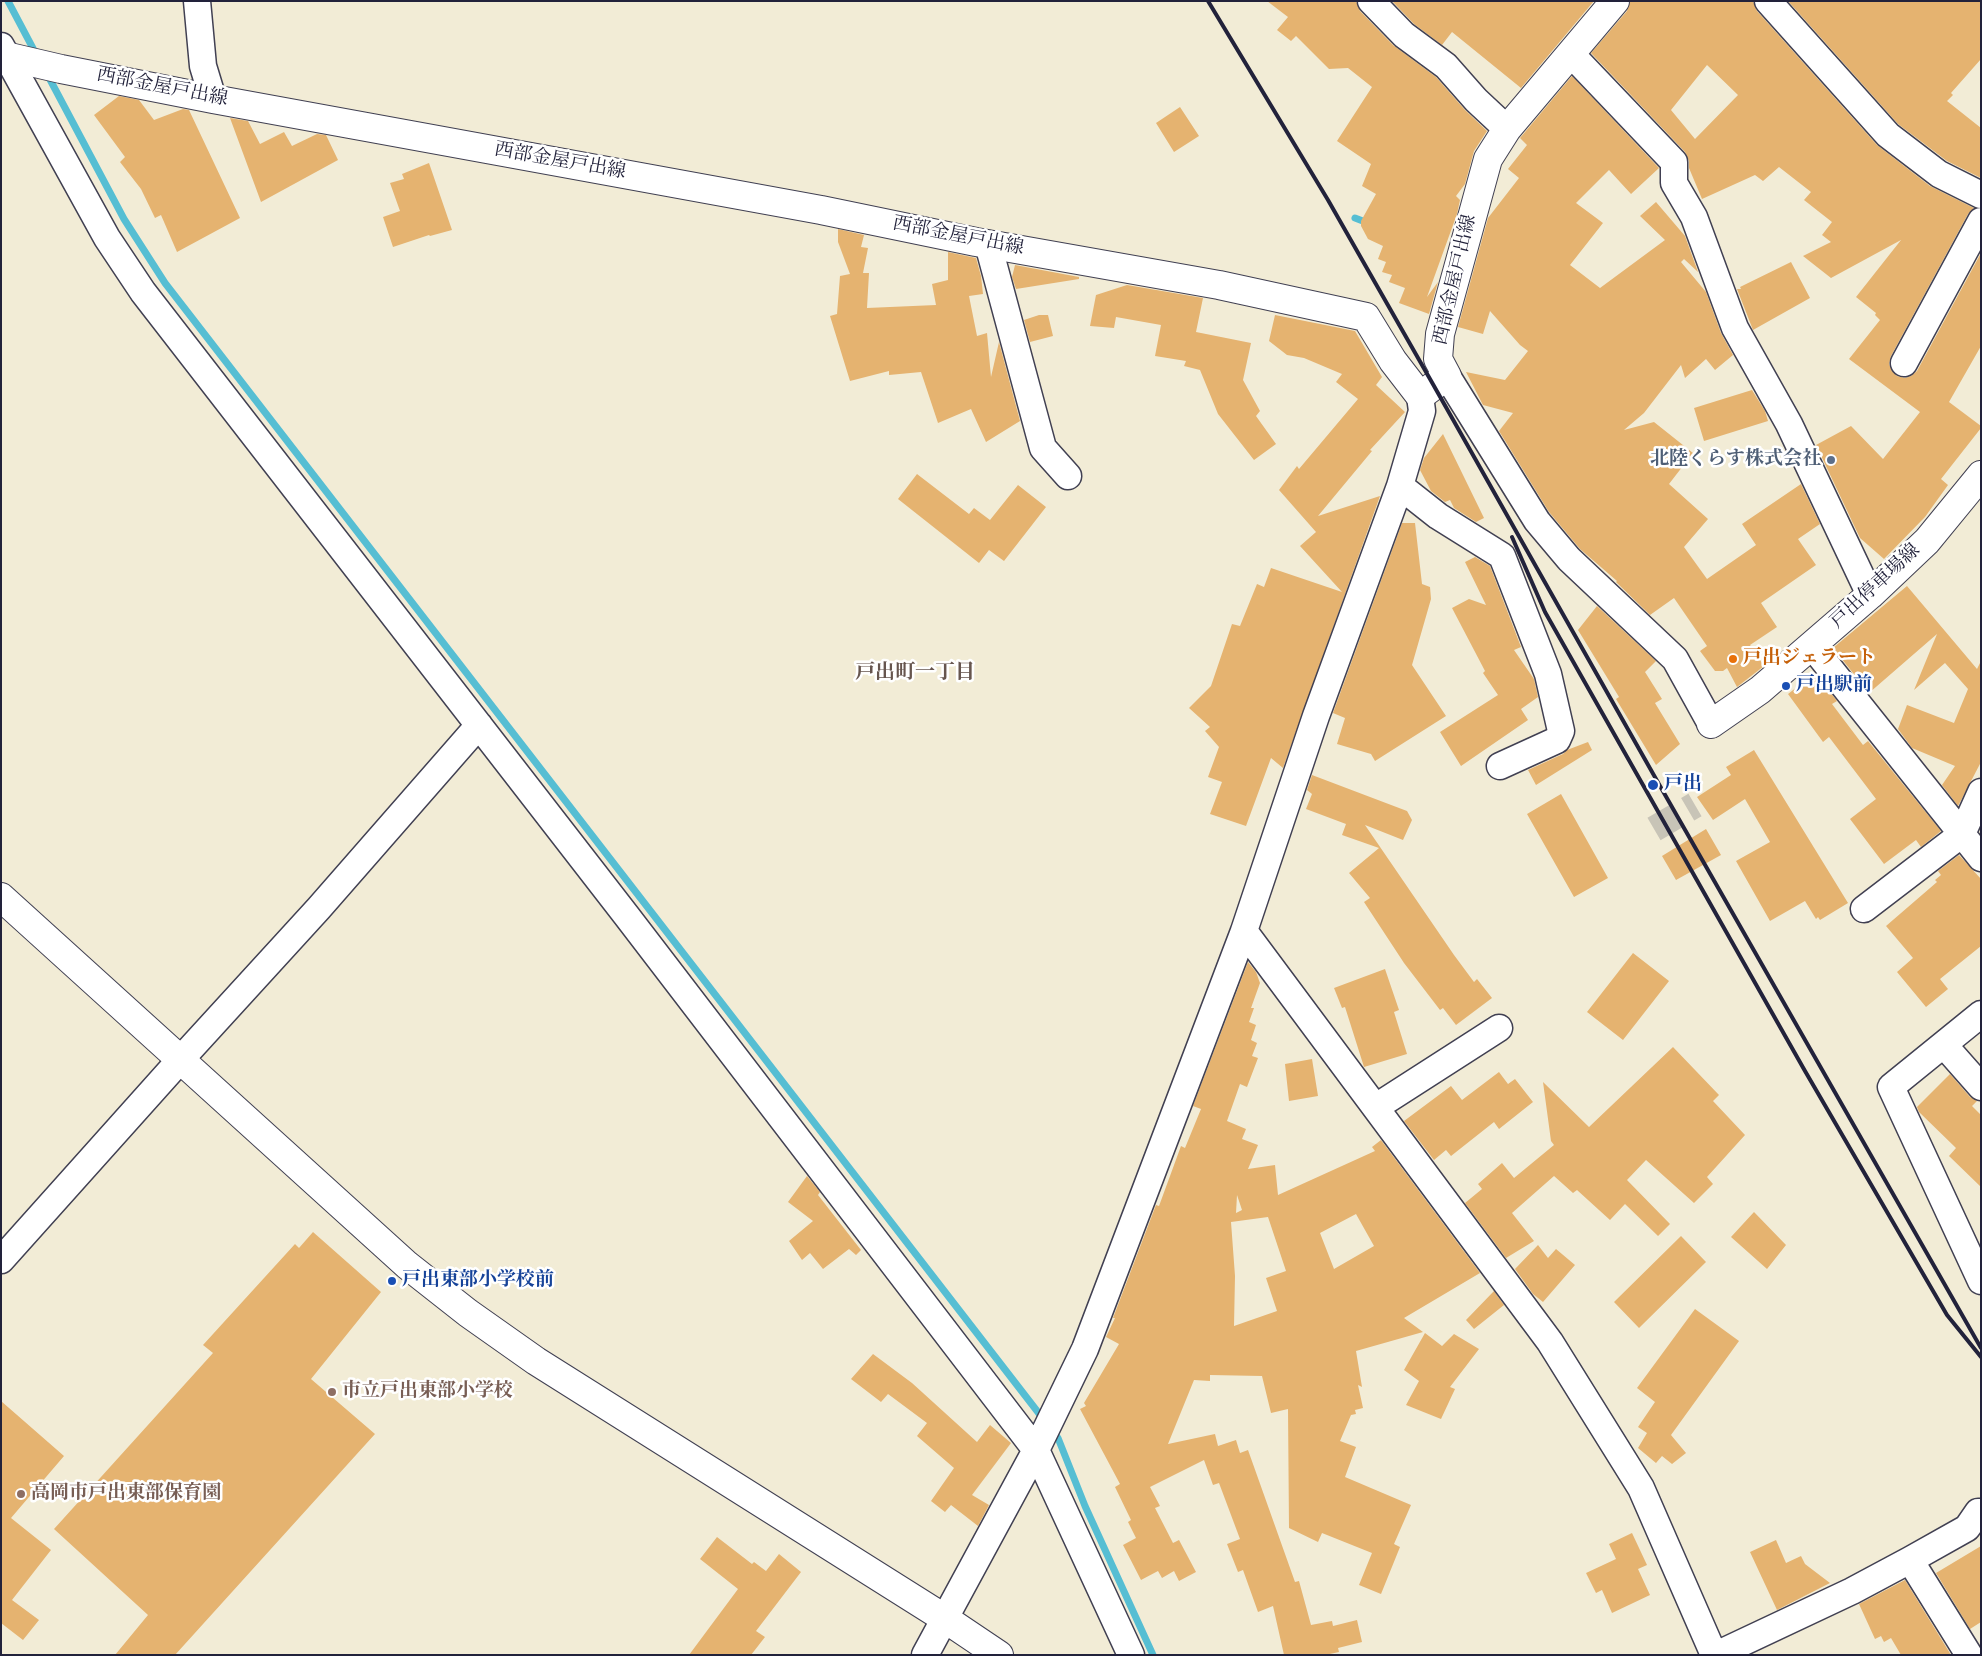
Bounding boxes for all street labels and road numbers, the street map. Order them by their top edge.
street label: 西部金屋戸出線 [95,64,229,112]
street label: 西部金屋戸出線 [493,139,627,185]
street label: 西部金屋戸出線 [891,213,1025,261]
street label: 西部金屋戸出線 [1430,213,1482,347]
street label: 戸出停車場線 [1827,540,1925,634]

